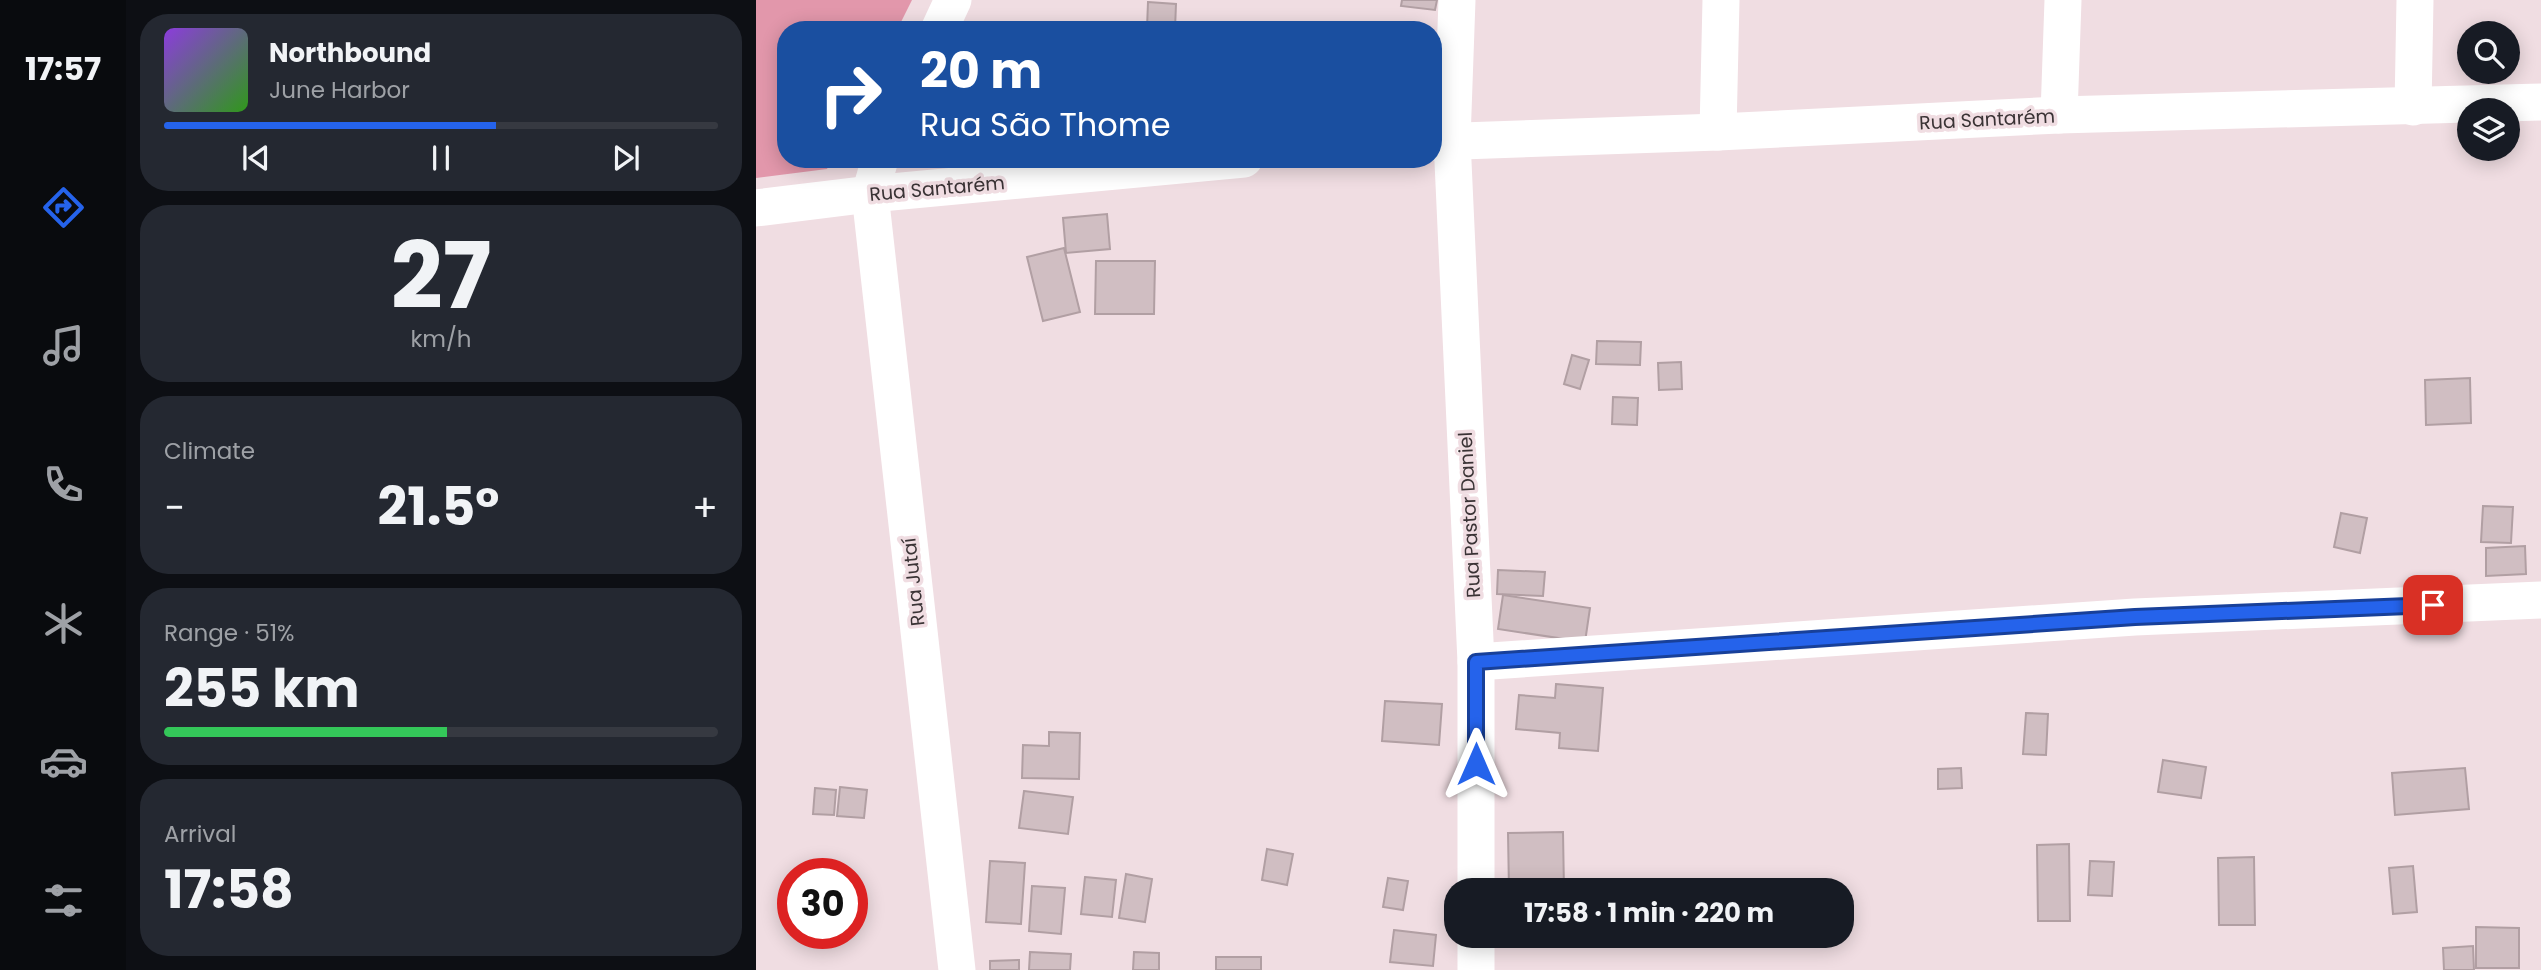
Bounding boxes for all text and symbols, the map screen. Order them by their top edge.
map controls [2457,21,2520,161]
button: search [2457,21,2520,84]
text: Northbound [269,35,431,71]
text: 20 m [920,37,1042,105]
text: 17:57 [25,46,101,91]
icon: right [805,49,896,140]
text: June Harbor [269,74,410,106]
button: layers [2457,98,2520,161]
text: Rua São Thome [920,102,1171,147]
street label: Rua Santarém [1918,102,2056,137]
icon: previous [237,139,275,177]
icon: pause [422,139,460,177]
icon: next [607,139,645,177]
street label: Rua Santarém [868,169,1006,208]
icon: directions [39,183,88,232]
text: 27 [391,212,491,340]
icon: music [39,321,88,370]
text: km/h [410,323,472,355]
street label: Rua Pastor Daniel [1452,431,1487,599]
text: Climate [164,435,255,467]
icon: phone [39,460,88,509]
text: 21.5° [378,470,499,543]
text: − [164,481,185,534]
text: + [692,481,718,534]
street label: Rua Jutaí [895,536,932,627]
pin [2403,575,2463,635]
icon: arrive [2414,586,2452,624]
icon: climate [39,599,88,648]
text: Range · 51% [164,617,294,649]
text: 255 km [164,652,360,725]
position arrow [1439,727,1513,801]
icon: car [39,737,88,786]
text: Arrival [164,818,236,850]
text: 17:58 [164,853,294,926]
speed limit sign: 30 [777,858,868,949]
icon: filters [39,876,88,925]
text: 17:58 · 1 min · 220 m [1524,895,1774,931]

